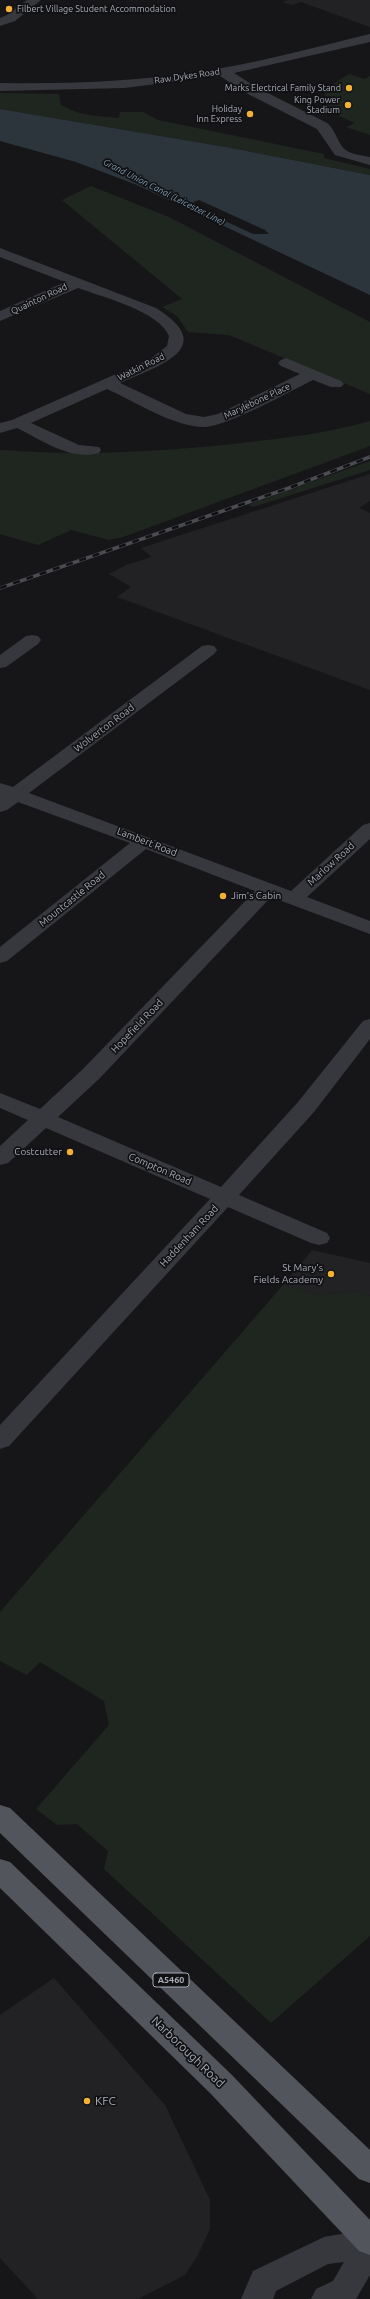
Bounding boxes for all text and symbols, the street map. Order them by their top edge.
marker: Filbert Village Student Accommodation [4,4,14,14]
place label: Filbert Village Student Accommodation [17,4,176,14]
street label: Raw Dykes Road [154,66,220,86]
place label: Marks Electrical Family Stand [225,83,341,93]
marker: Marks Electrical Family Stand [344,83,354,93]
place label: King Power Stadium [294,95,340,116]
marker: King Power Stadium [343,100,353,110]
place label: Holiday Inn Express [196,104,242,125]
marker: Holiday Inn Express [245,109,255,119]
water label: Grand Union Canal (Leicester Line) [101,157,227,227]
street label: Quainton Road [9,281,69,317]
street label: Watkin Road [116,351,166,383]
street label: Marylebone Place [222,381,292,421]
street label: Wolverton Road [71,701,137,755]
street label: Lambert Road [115,825,179,859]
street label: Marlow Road [305,840,357,888]
street label: Mountcastle Road [37,869,107,929]
place label: Jim's Cabin [231,890,281,902]
marker: Jim's Cabin [218,891,228,901]
street label: Hopefield Road [108,997,166,1055]
place label: Costcutter [14,1146,62,1158]
marker: Costcutter [65,1147,75,1157]
street label: Compton Road [127,1150,193,1188]
street label: Haddenham Road [157,1203,221,1269]
place label: St Mary's Fields Academy [254,1262,323,1286]
marker: St Mary's Fields Academy [326,1269,336,1279]
road number: A5460 [153,1973,189,1987]
street label: Narborough Road [149,2014,227,2090]
place label: KFC [95,2094,116,2108]
marker: KFC [82,2096,92,2106]

